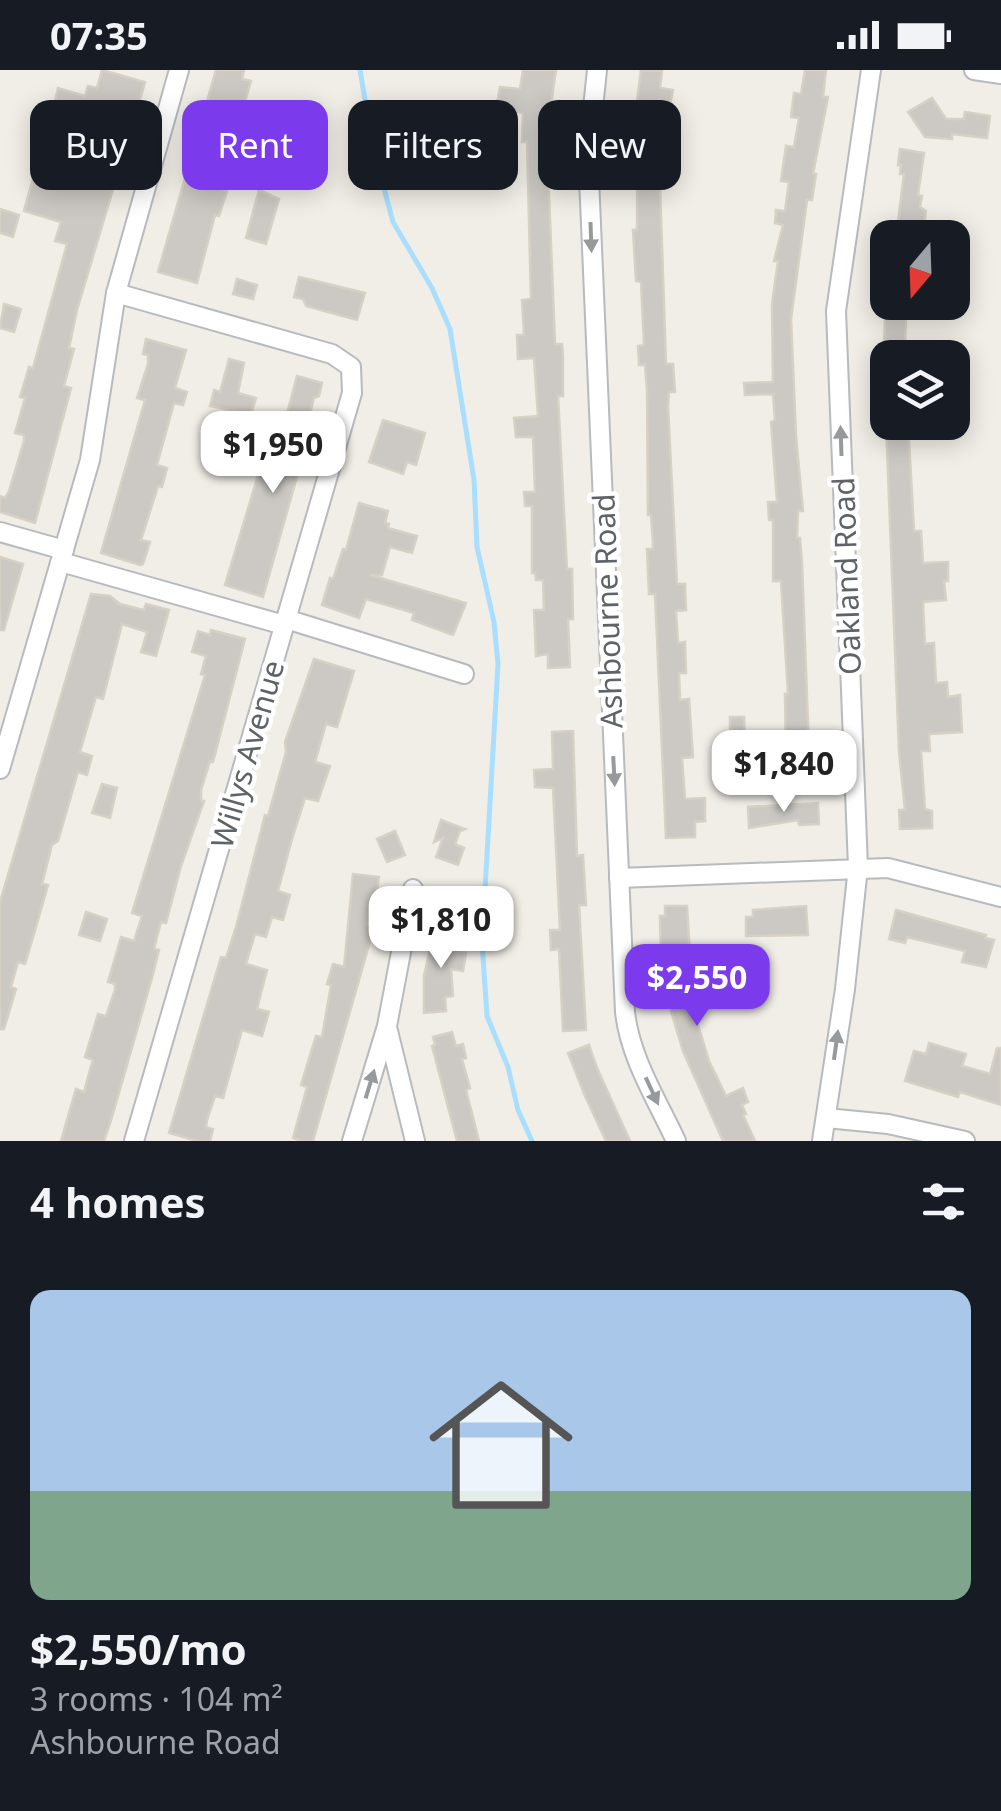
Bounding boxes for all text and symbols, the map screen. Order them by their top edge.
text: 07:35 [50,9,148,61]
chip: Buy [30,100,162,190]
chip: Rent [182,100,328,190]
chip: Filters [348,100,518,190]
chip: New [538,100,681,190]
north arrow [870,220,970,320]
map controls [870,220,970,440]
one-way arrow [584,221,600,253]
button: layers [870,340,970,440]
pin: $1,950 [192,411,354,496]
text: $1,950 [223,422,323,465]
one-way arrow [832,425,848,457]
street label: Oakland Road [822,476,870,676]
street label: Ashbourne Road [582,493,632,729]
street label: Willys Avenue [201,655,293,853]
pin: $1,840 [703,730,865,815]
text: $1,840 [734,741,834,784]
one-way arrow [606,756,622,788]
pin: $1,810 [360,886,522,971]
text: $1,810 [391,897,491,940]
pin: $2,550 [616,944,778,1029]
text: $2,550 [647,955,747,998]
one-way arrow [829,1028,845,1060]
one-way arrow [363,1068,378,1098]
one-way arrow [644,1076,661,1105]
text: 4 homes [30,1173,206,1230]
icon: filters [916,1174,971,1229]
icon: home [411,1355,591,1535]
text: $2,550/mo [30,1620,247,1677]
text: 3 rooms · 104 m² [30,1677,283,1720]
text: Ashbourne Road [30,1720,281,1763]

